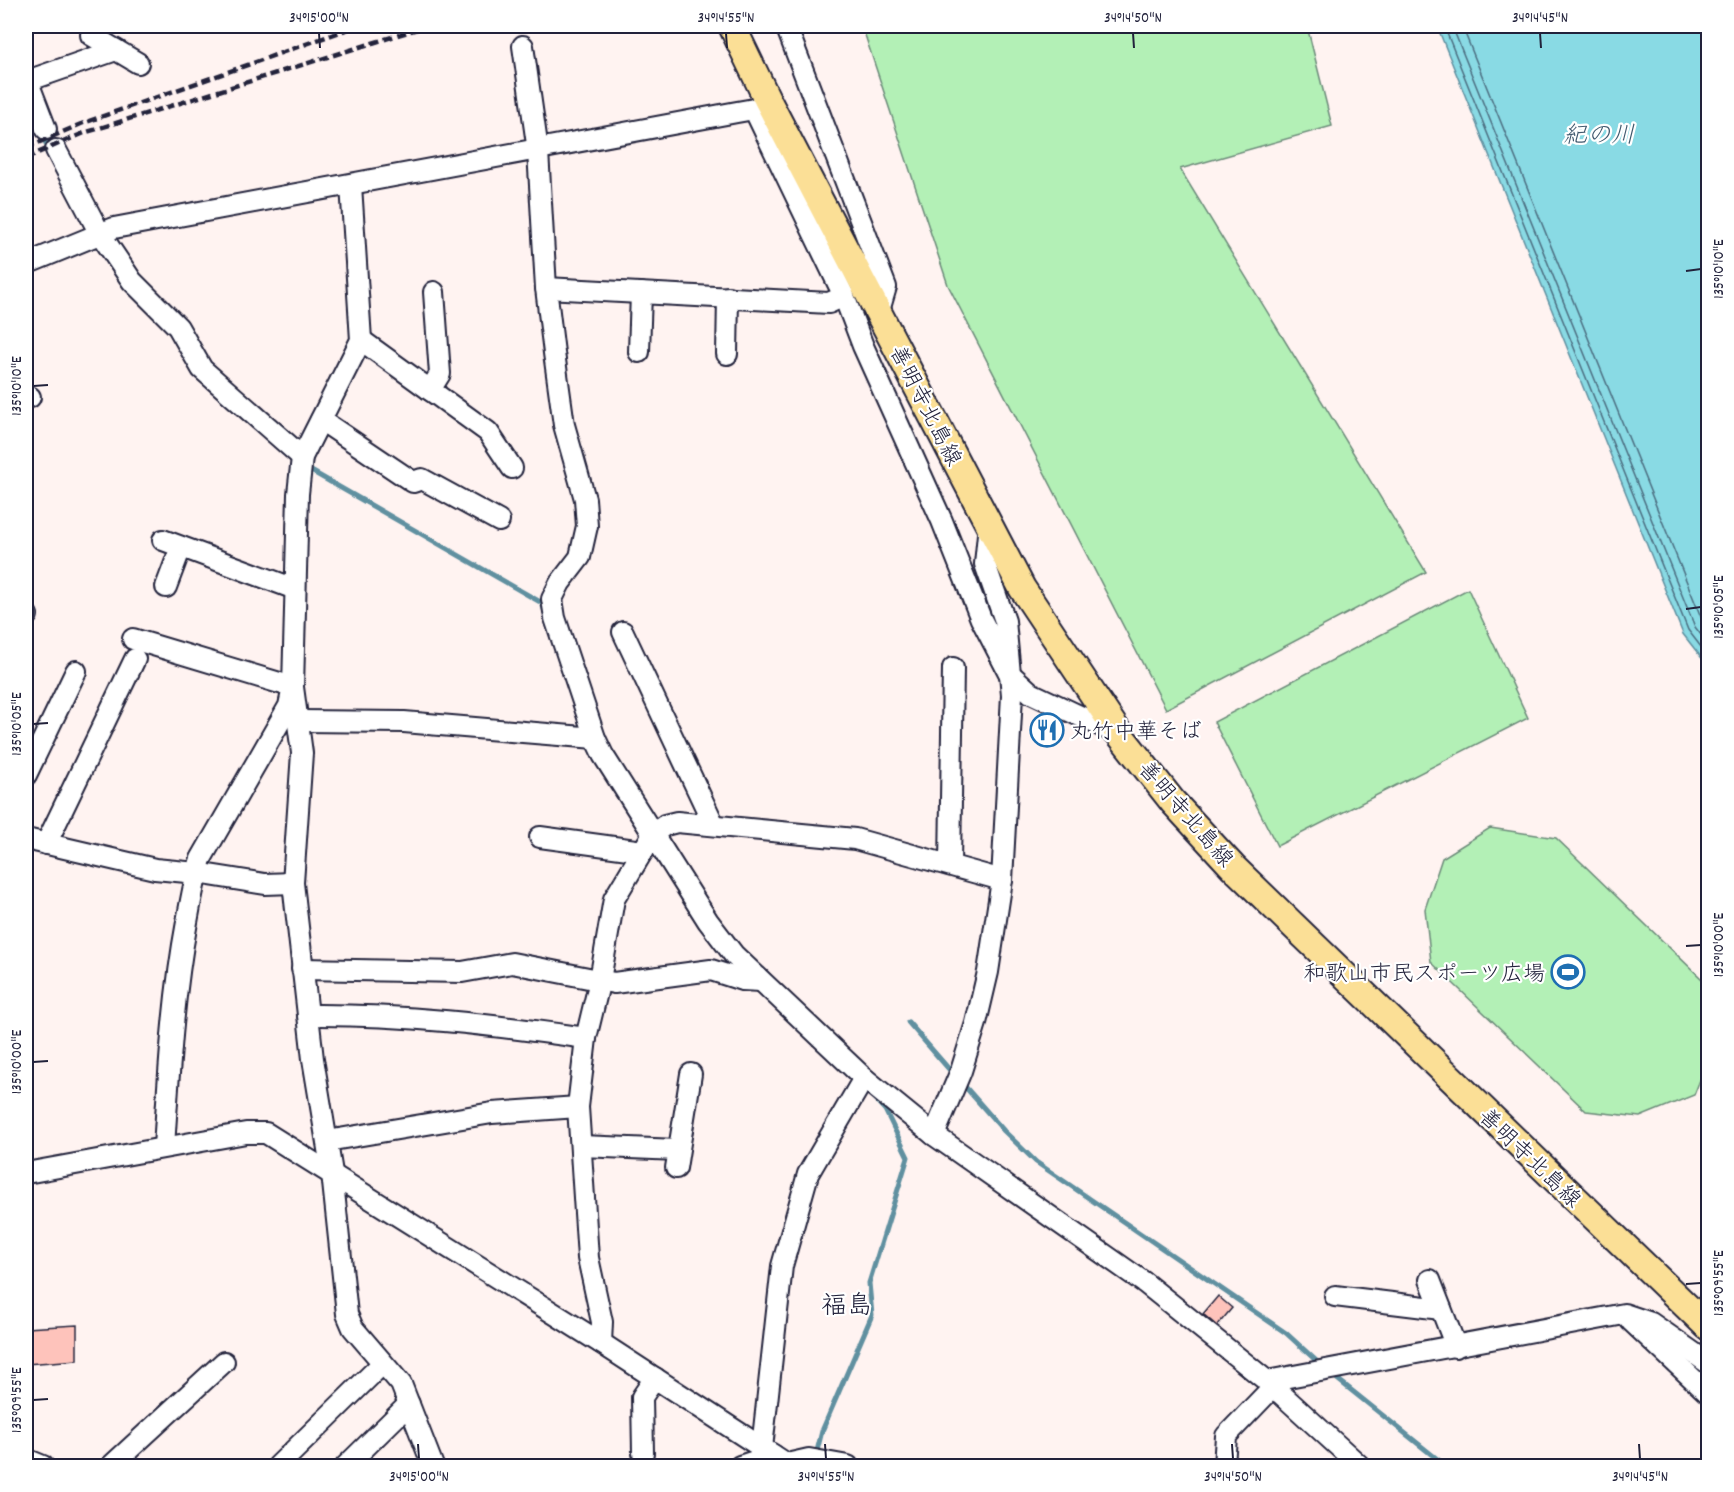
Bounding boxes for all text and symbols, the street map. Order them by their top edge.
text: 34°15'00"N [289,8,349,30]
text: 34°14'55"N [698,8,754,30]
text: 34°14'50"N [1104,8,1162,30]
text: 34°14'45"N [1512,8,1568,30]
water label: 紀の川 [1563,120,1635,154]
text: 135°10'10"E [1709,239,1731,299]
street label: 善明寺北島線 [880,341,968,472]
text: 135°10'10"E [7,356,29,416]
text: 135°10'05"E [1709,575,1731,639]
text: 135°10'05"E [7,692,29,756]
restaurant icon: 丸竹中華そば [1029,712,1065,748]
place label: 丸竹中華そば [1070,718,1202,749]
street label: 善明寺北島線 [1129,755,1239,875]
text: 135°10'00"E [1709,913,1731,977]
sports icon: 和歌山市民スポーツ広場 [1550,954,1586,990]
place label: 和歌山市民スポーツ広場 [1303,960,1545,991]
text: 135°10'00"E [7,1030,29,1094]
street label: 善明寺北島線 [1470,1103,1587,1217]
text: 135°09'55"E [1709,1250,1731,1316]
district label: 福島 [821,1289,873,1326]
text: 135°09'55"E [7,1367,29,1433]
text: 34°15'00"N [389,1467,449,1489]
text: 34°14'55"N [798,1467,854,1489]
text: 34°14'50"N [1204,1467,1262,1489]
text: 34°14'45"N [1612,1467,1668,1489]

